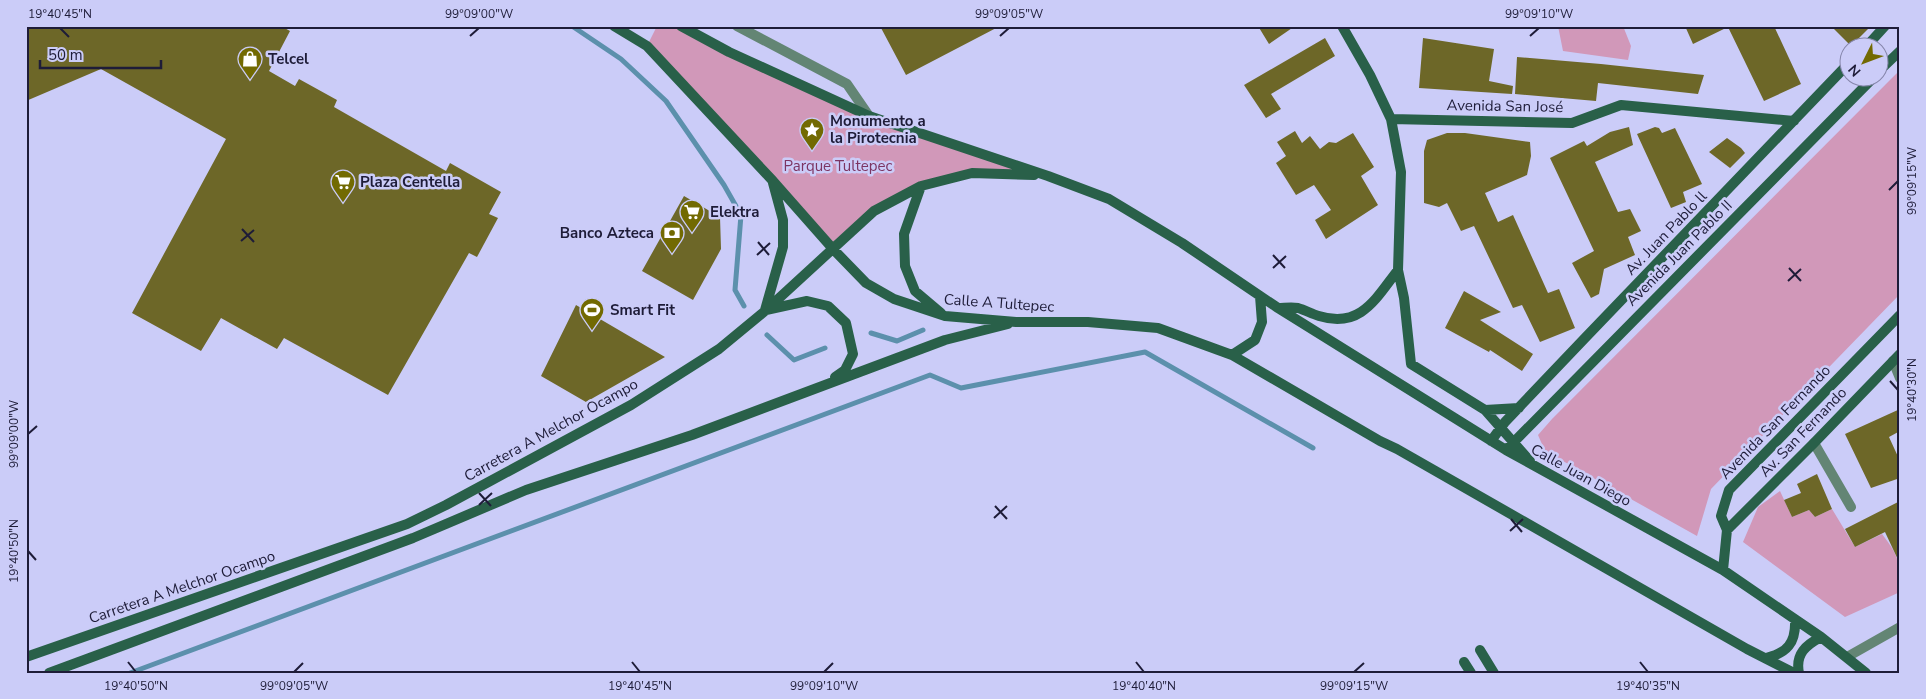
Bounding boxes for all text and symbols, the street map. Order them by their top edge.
text: 19°40'45"N [28,6,92,22]
text: 99°09'00"W [445,6,513,22]
text: 99°09'05"W [975,6,1043,22]
text: 99°09'10"W [1505,6,1573,22]
scale bar [40,38,161,70]
north arrow [1838,38,1888,88]
text: 50 m [48,45,83,65]
shop icon: Telcel [237,46,263,80]
place label: Telcel [268,49,309,69]
text: N [1844,60,1865,81]
street label: Avenida San José [1447,95,1563,117]
place label: Monumento a la Pirotecnia [830,111,926,148]
place icon: Monumento a la Pirotecnia [799,117,825,151]
text: 99°09'15"W [1904,147,1920,215]
park label: Parque Tultepec [784,156,892,176]
supermarket icon: Plaza Centella [330,169,356,203]
place label: Plaza Centella [360,172,460,192]
street label: Av. Juan Pablo ll [1621,186,1712,279]
street label: Avenida Juan Pablo II [1622,196,1736,310]
supermarket icon: Elektra [679,199,705,233]
place label: Elektra [710,202,759,222]
bank icon: Banco Azteca [659,220,685,254]
place label: Banco Azteca [560,223,654,243]
street label: Calle A Tultepec [943,289,1055,317]
sports icon: Smart Fit [579,297,605,331]
place label: Smart Fit [610,300,675,320]
text: 19°40'30"N [1904,358,1920,422]
street label: Avenida San Fernando [1715,361,1835,483]
street label: Carretera A Melchor Ocampo [460,374,642,486]
street label: Av. San Fernando [1755,383,1851,481]
text: 99°09'00"W [6,400,22,468]
street label: Calle Juan Diego [1527,439,1635,511]
text: 19°40'50"N [6,519,22,583]
street label: Carretera A Melchor Ocampo [86,546,278,628]
text: 19°40'50"N [104,678,168,694]
text: 99°09'05"W [260,678,328,694]
text: 19°40'45"N [608,678,672,694]
text: 99°09'10"W [790,678,858,694]
text: 19°40'40"N [1112,678,1176,694]
text: 99°09'15"W [1320,678,1388,694]
text: 19°40'35"N [1616,678,1680,694]

